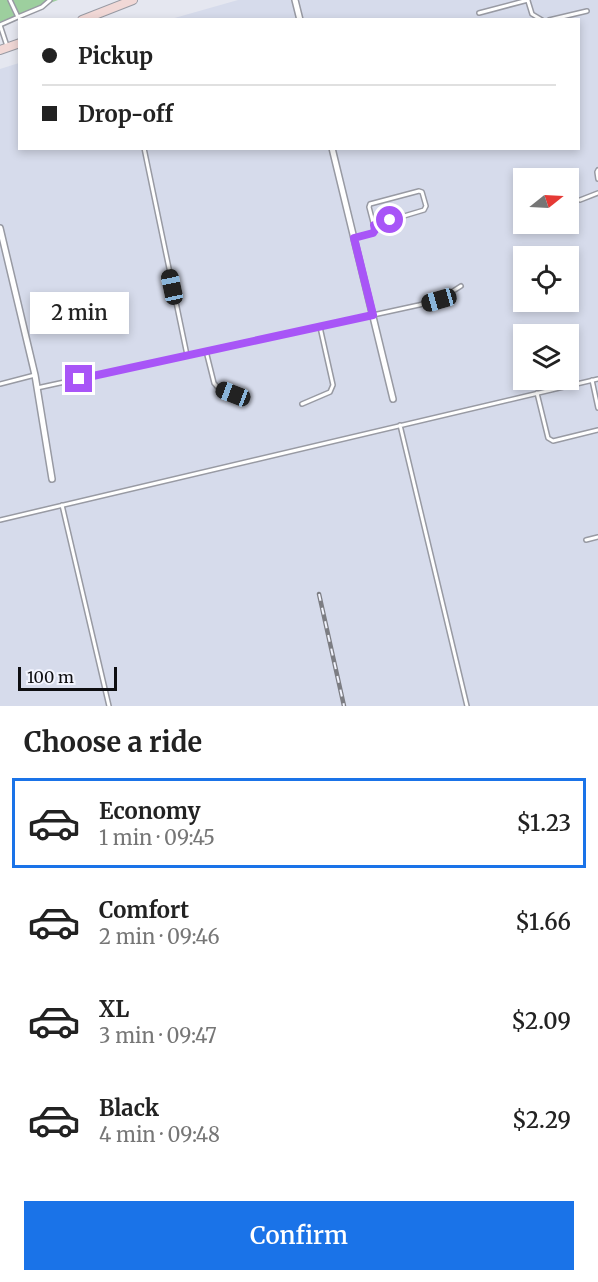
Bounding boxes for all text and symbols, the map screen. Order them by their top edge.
text: Pickup [78,42,153,70]
text: Drop-off [78,100,173,128]
north arrow [513,168,579,234]
map controls [513,168,579,390]
route start [376,206,403,233]
button: locate [513,246,579,312]
car [159,268,185,306]
car [419,286,459,314]
callout: 2 min [29,292,128,334]
text: 2 min [51,300,108,325]
button: layers [513,324,579,390]
route end [65,365,92,392]
car [213,379,253,409]
scale bar [18,664,117,692]
text: 100 m [27,667,74,687]
text: Choose a ride [24,725,202,759]
icon: car [27,796,81,850]
text: Economy [99,797,200,825]
text: $1.23 [516,809,571,837]
text: 1 min · 09:45 [99,825,215,850]
icon: car [27,895,81,949]
text: Comfort [99,896,189,924]
text: $1.66 [515,908,571,936]
text: 2 min · 09:46 [99,924,220,949]
icon: car [27,994,81,1048]
text: XL [99,995,129,1023]
text: $2.09 [511,1007,571,1035]
text: 3 min · 09:47 [99,1023,217,1048]
icon: car [27,1093,81,1147]
text: Black [99,1094,159,1122]
text: $2.29 [512,1106,571,1134]
text: 4 min · 09:48 [99,1122,220,1147]
button: Confirm [24,1201,574,1270]

